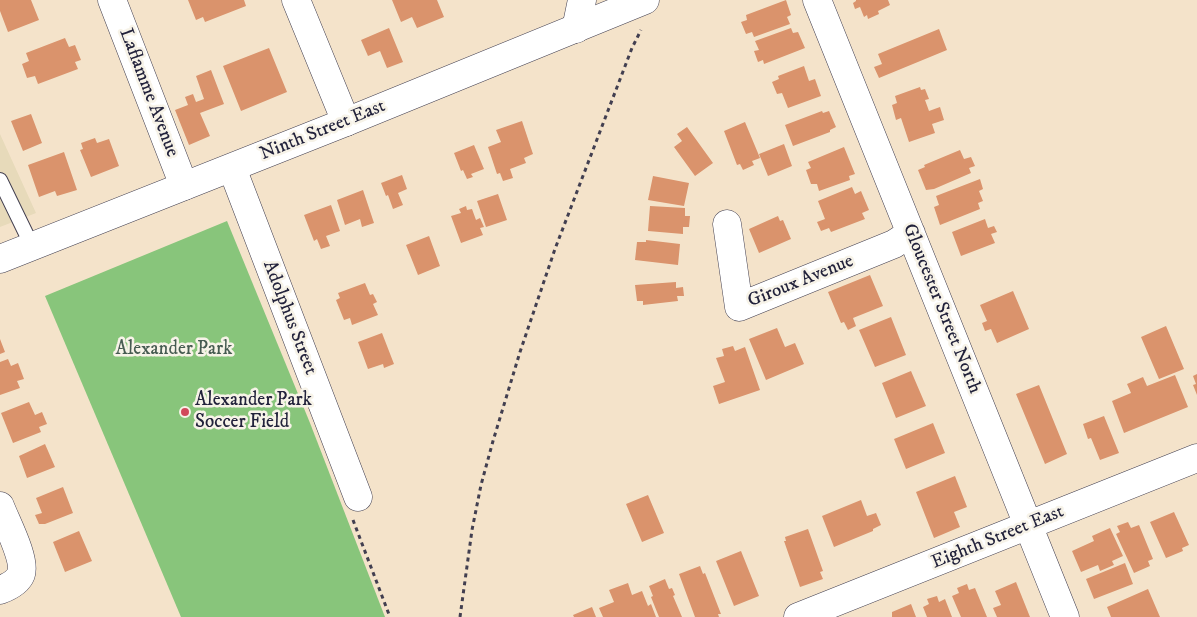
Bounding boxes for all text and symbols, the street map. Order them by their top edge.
street label: Laflamme Avenue [113,26,183,160]
street label: Ninth Street East [257,96,389,166]
street label: Gloucester Street North [896,221,986,397]
street label: Giroux Avenue [745,250,857,314]
street label: Adolphus Street [257,258,321,378]
park label: Alexander Park [116,339,232,361]
place label: Alexander Park Soccer Field [195,390,312,434]
marker: Alexander Park Soccer Field [179,406,191,418]
street label: Eighth Street East [929,501,1067,575]

